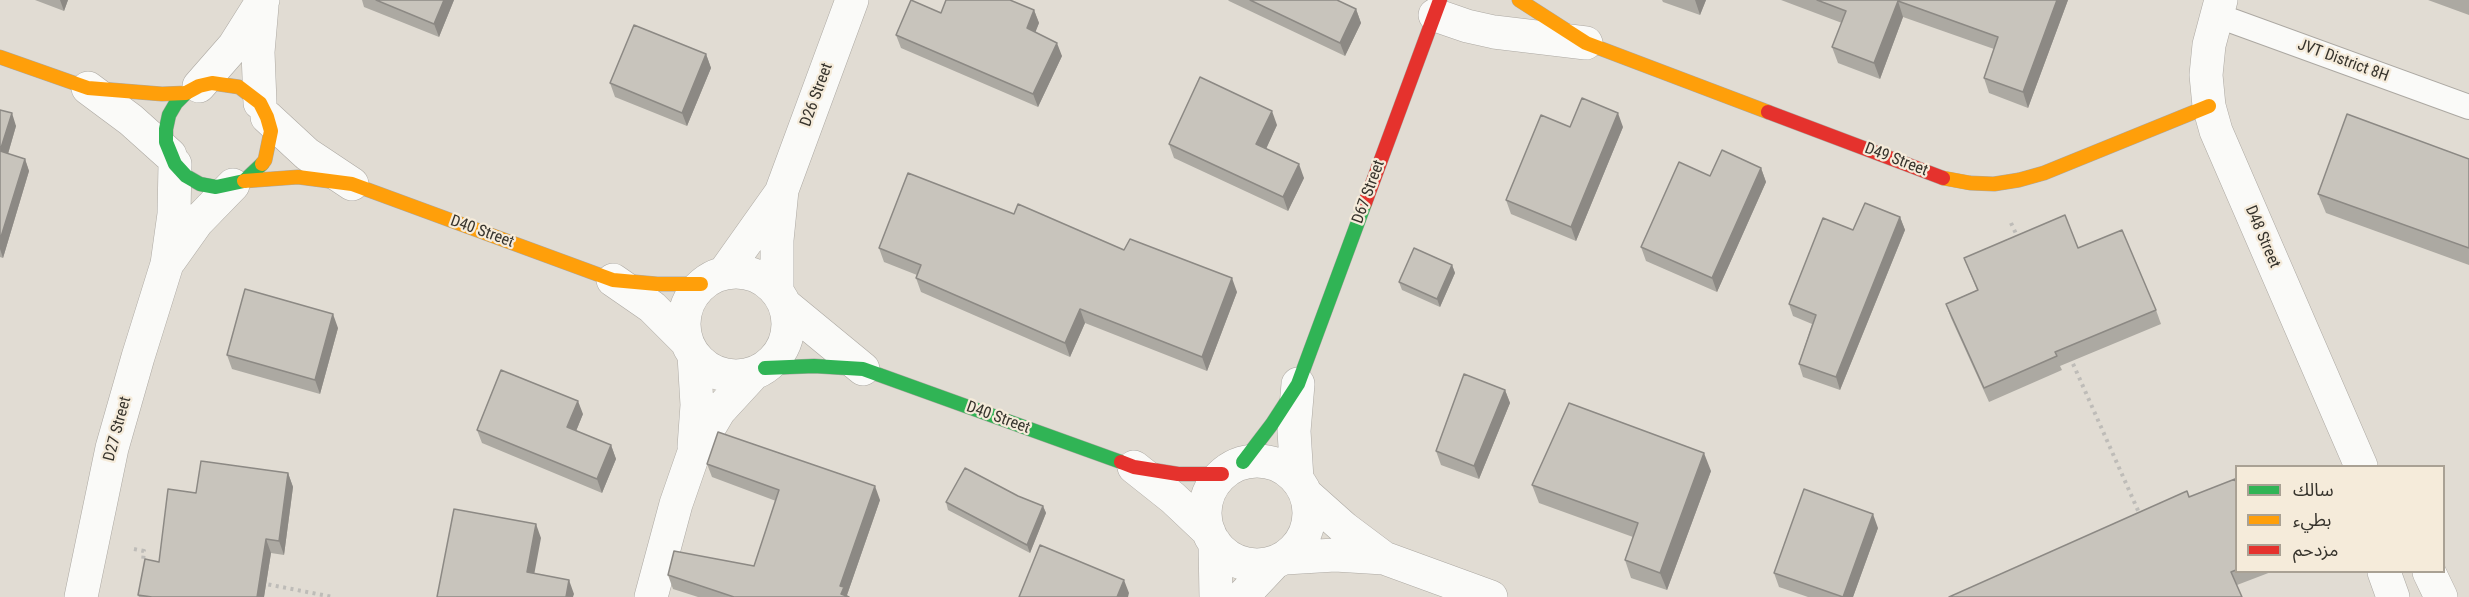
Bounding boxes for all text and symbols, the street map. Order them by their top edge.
street label: JVT District 8H [2295,36,2391,86]
street label: D26 Street [797,61,837,129]
street label: D49 Street [1862,139,1930,181]
street label: D67 Street [1349,158,1389,226]
street label: D48 Street [2240,203,2284,271]
street label: D40 Street [448,212,516,252]
street label: D27 Street [100,395,136,463]
street label: D40 Street [964,398,1032,438]
legend [2235,465,2445,573]
text: سالك [2293,479,2334,500]
text: بطيء [2293,509,2331,530]
text: مزدحم [2293,539,2338,560]

